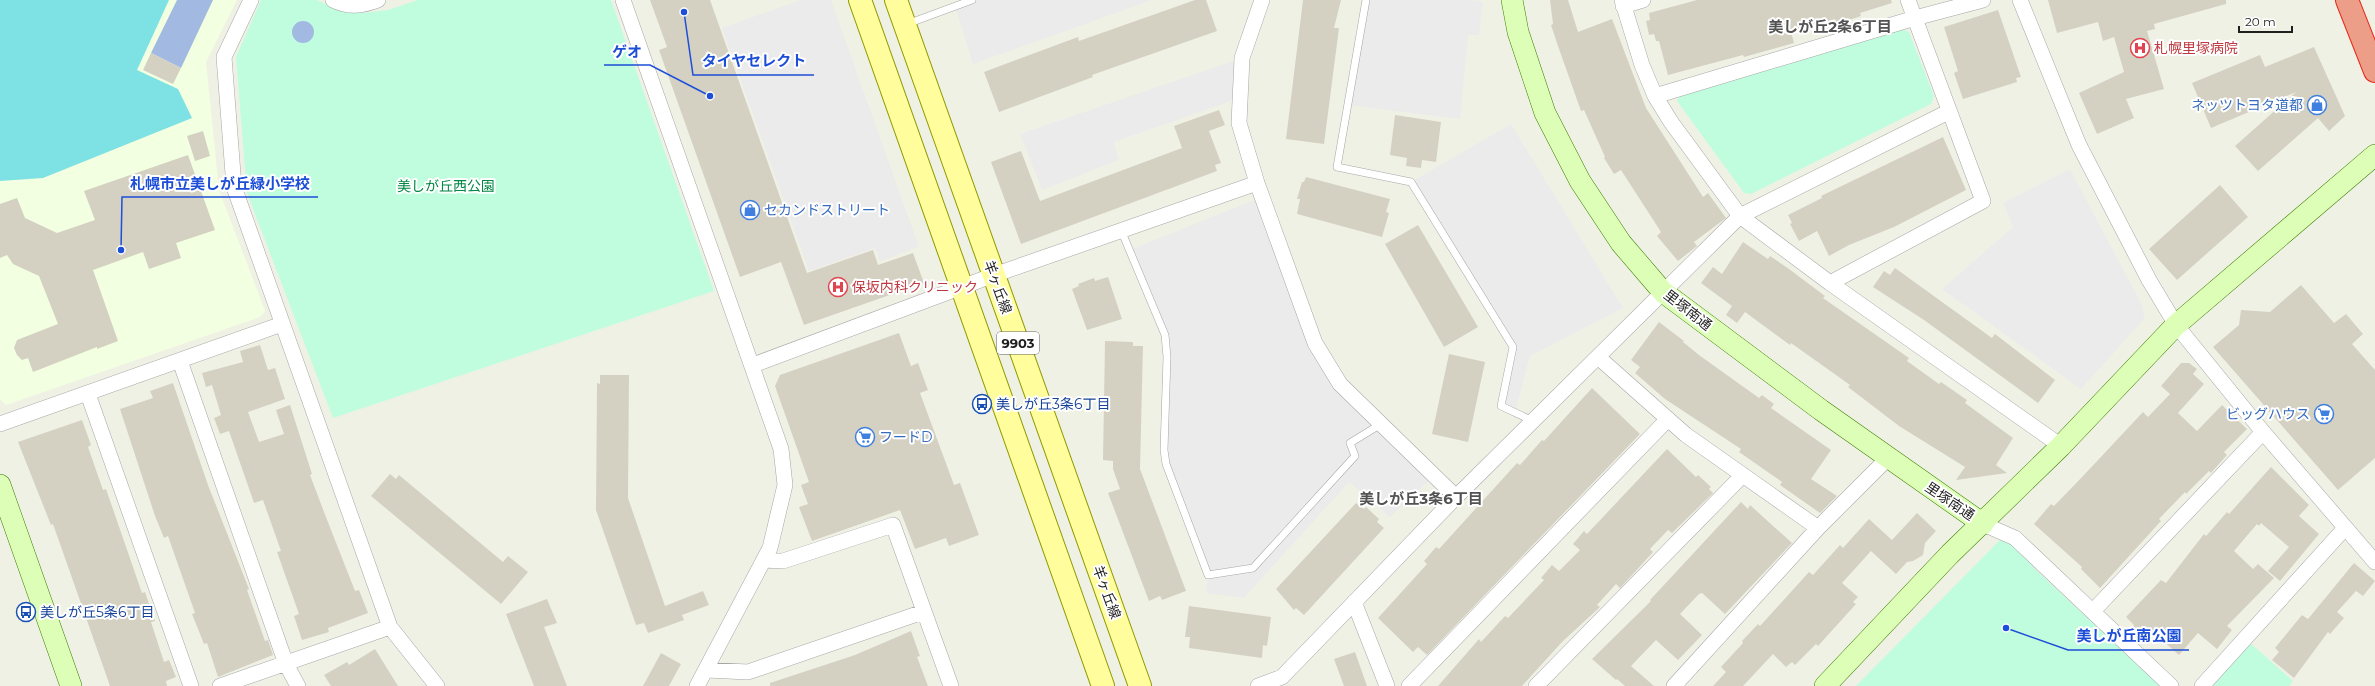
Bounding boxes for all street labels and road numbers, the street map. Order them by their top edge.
street label: 羊ヶ丘線 [980,258,1016,316]
street label: 里塚南通 [1660,286,1716,334]
road number: 9903 [997,332,1039,354]
street label: 里塚南通 [1922,478,1978,524]
street label: 羊ヶ丘線 [1089,563,1125,621]

